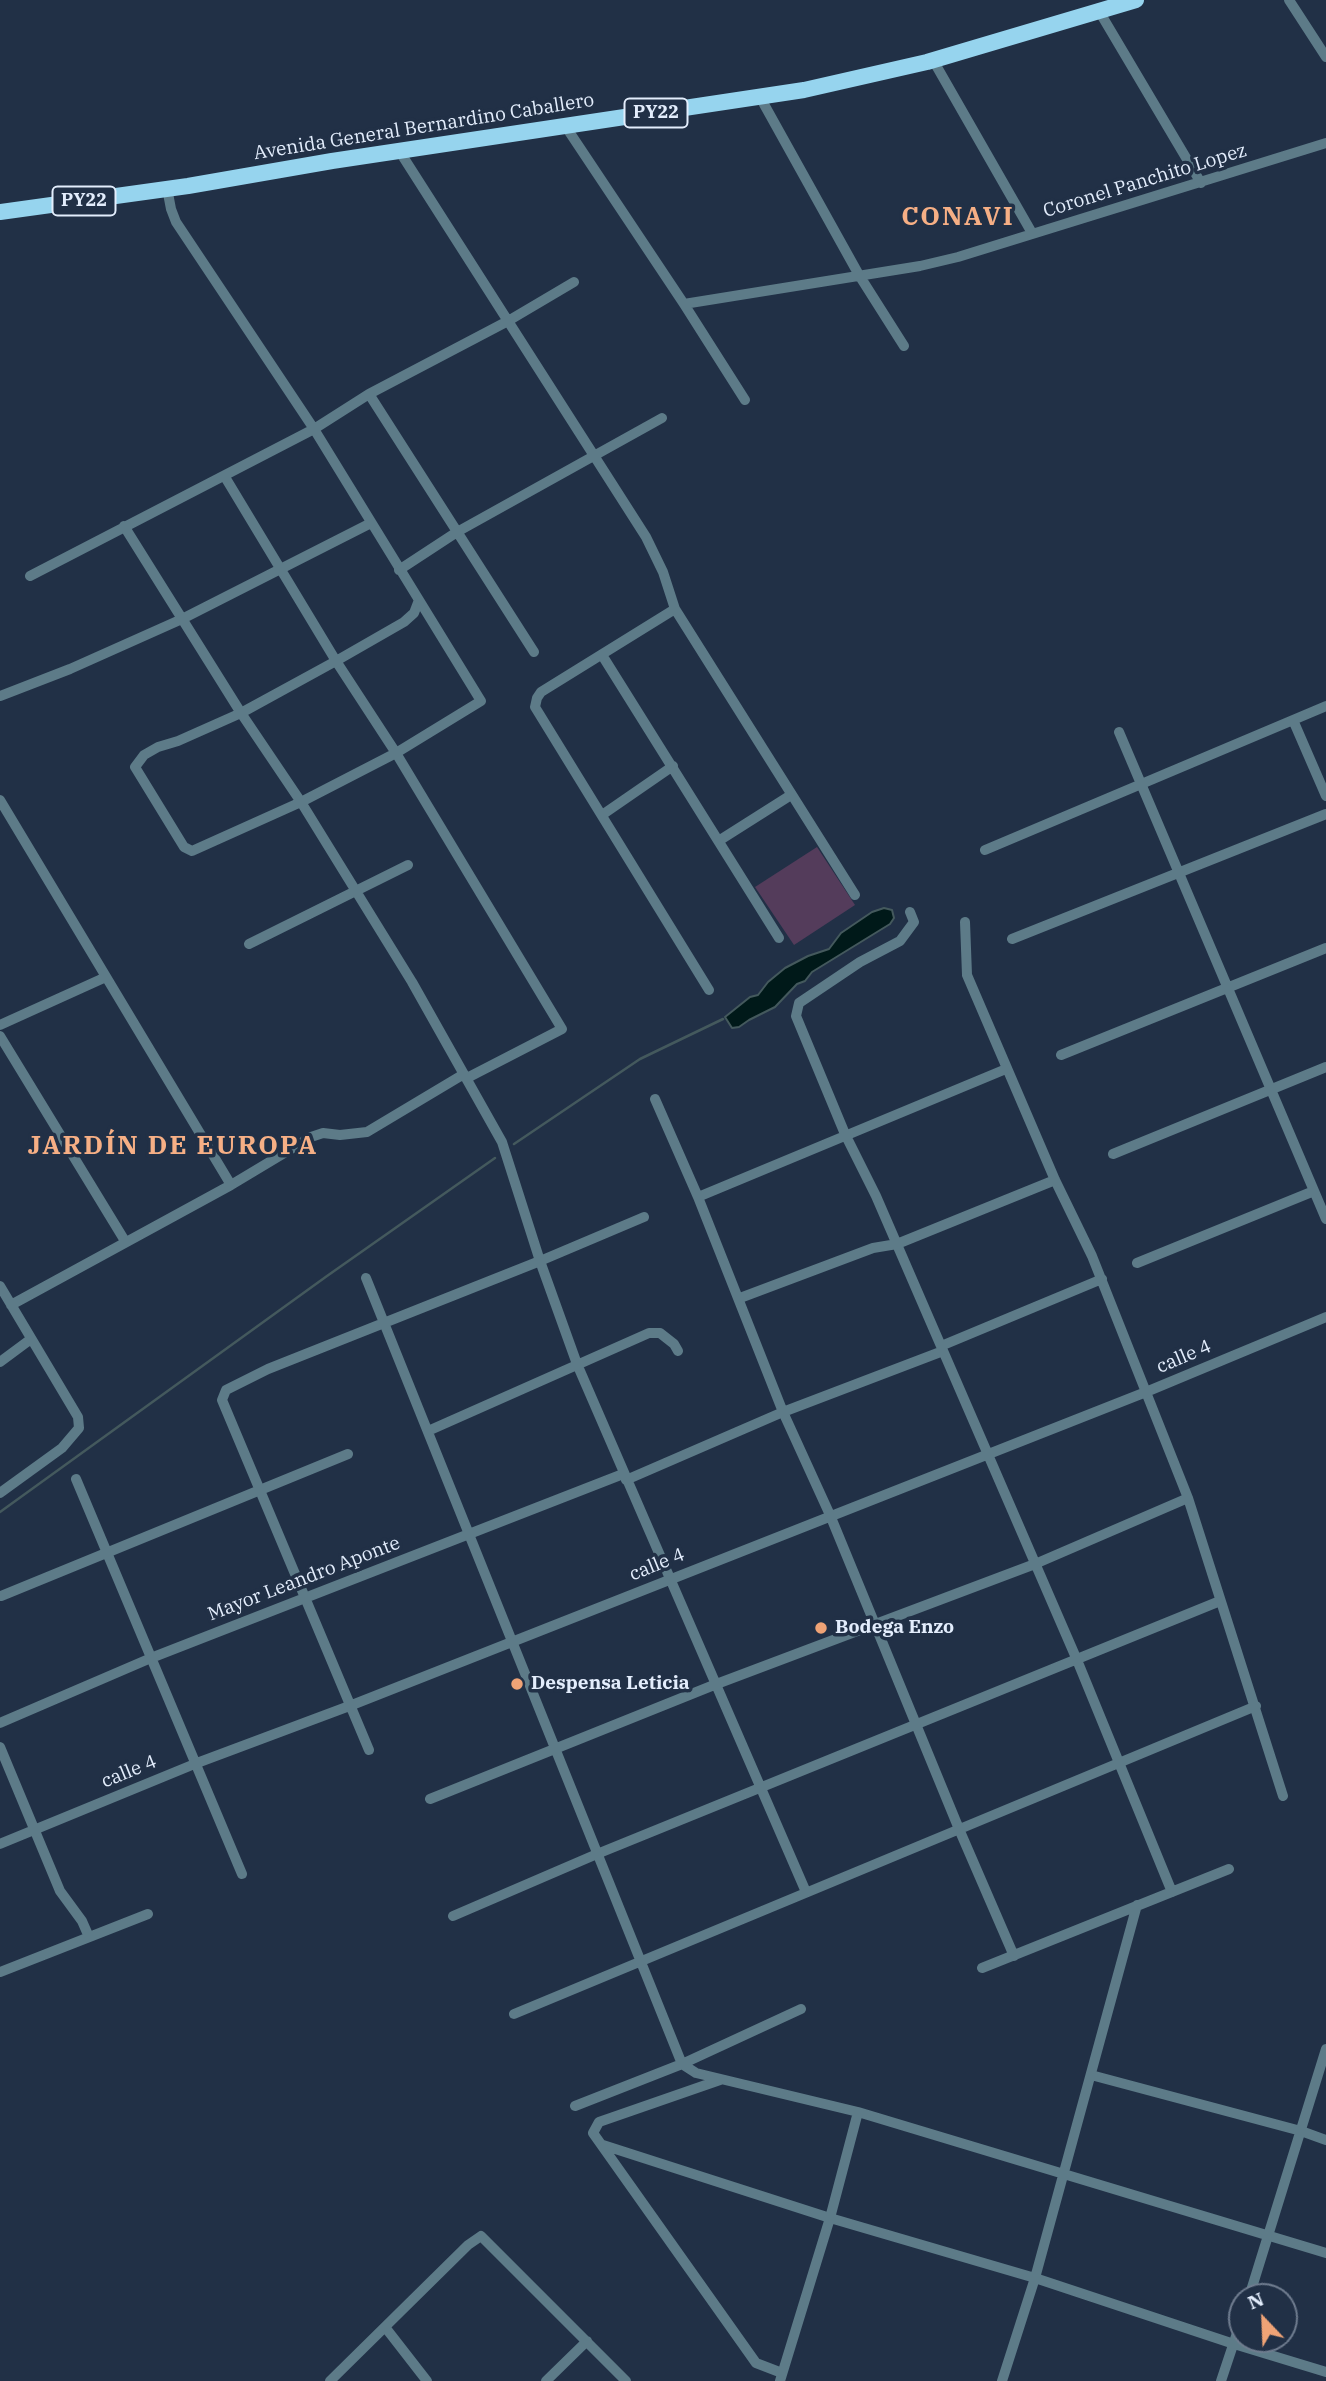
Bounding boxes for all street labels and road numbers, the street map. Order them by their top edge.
street label: Avenida General Bernardino Caballero [252,89,596,165]
road number: PY22 [624,98,688,128]
street label: Coronel Panchito Lopez [1040,139,1250,223]
road number: PY22 [52,186,116,216]
street label: calle 4 [1153,1335,1215,1379]
street label: Mayor Leandro Aponte [205,1532,403,1626]
street label: calle 4 [626,1544,688,1586]
street label: calle 4 [98,1751,160,1793]

